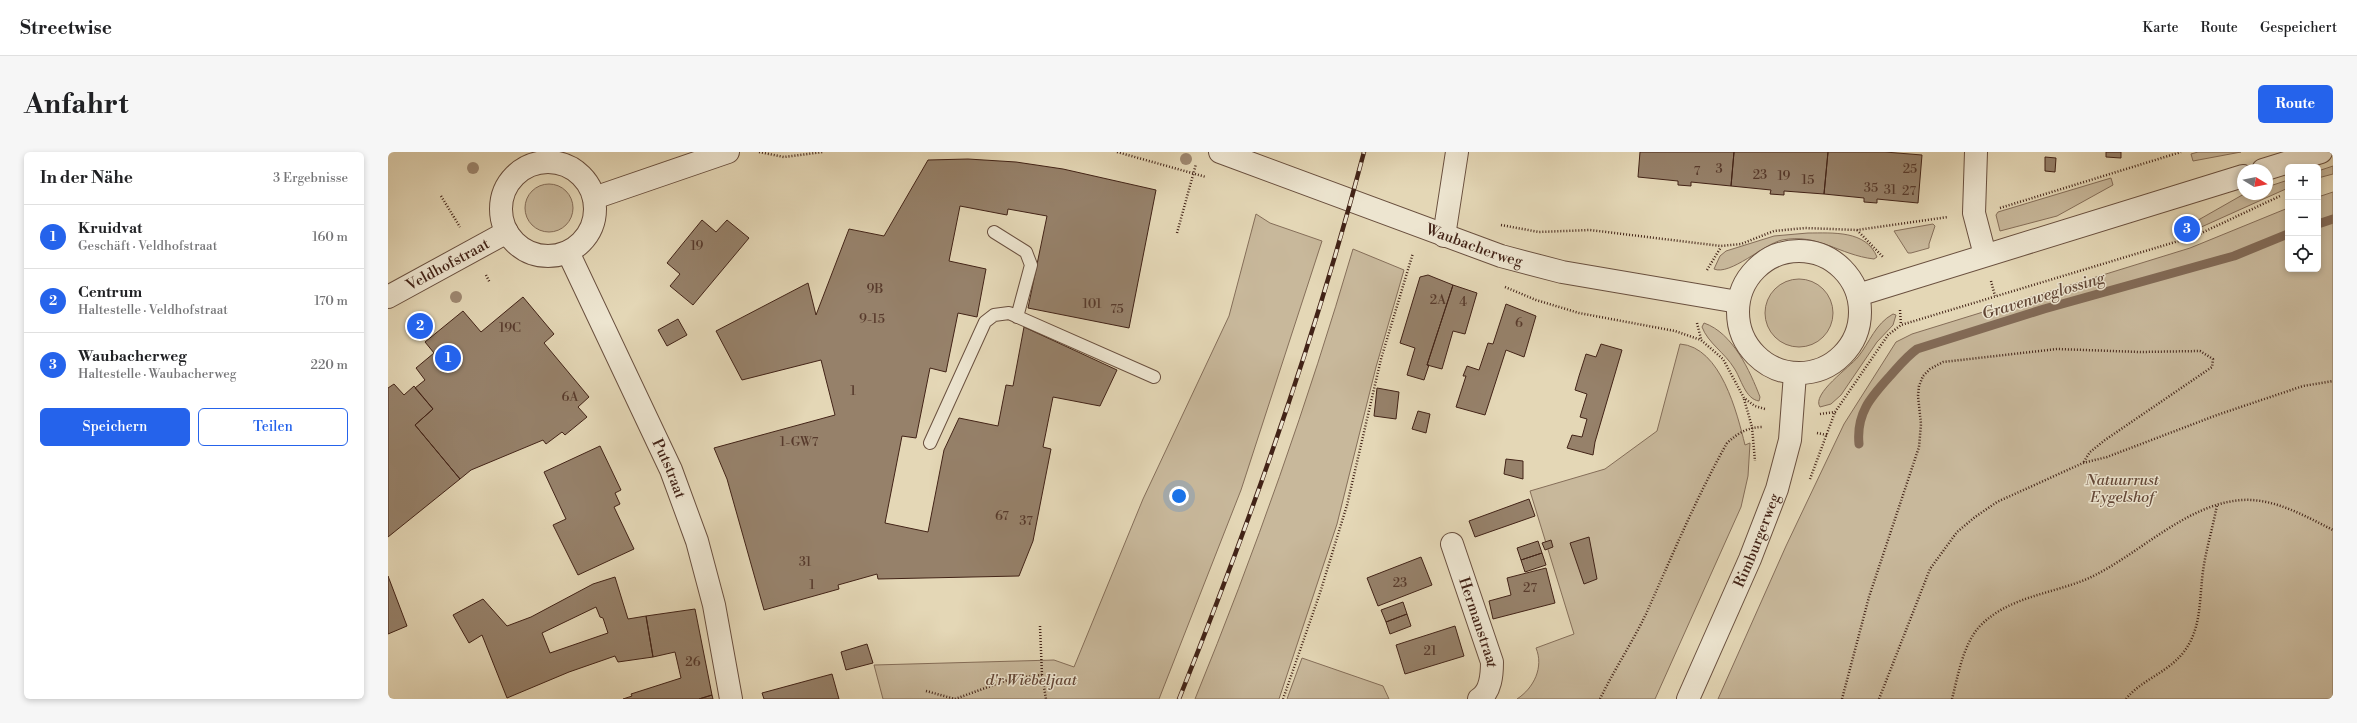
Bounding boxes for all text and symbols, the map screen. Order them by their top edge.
text: Streetwise [20,16,112,40]
text: Karte [2142,19,2179,37]
text: Route [2201,19,2238,37]
text: Gespeichert [2260,19,2337,37]
button: Route [2258,85,2333,123]
text: Anfahrt [24,87,128,122]
house number: 3 [1715,161,1723,177]
house number: 25 [1903,161,1917,177]
house number: 7 [1694,163,1701,179]
north arrow [2237,164,2273,200]
map controls [2285,164,2321,272]
button: + [2285,164,2321,200]
text: In der Nähe [40,167,133,189]
house number: 23 [1753,167,1767,183]
house number: 19 [1777,168,1791,184]
text: 3 Ergebnisse [273,170,348,186]
house number: 15 [1802,172,1814,188]
house number: 35 [1864,180,1878,196]
house number: 31 [1884,182,1897,198]
house number: 27 [1902,183,1916,199]
button: − [2285,200,2321,236]
pin: 3 [2174,214,2200,244]
text: Kruidvat [78,219,142,238]
street label: Waubacherweg [1422,220,1525,271]
text: 1 [50,229,56,245]
text: 160 m [312,229,348,245]
street label: Veldhofstraat [402,234,493,296]
button: locate [2285,236,2321,272]
text: Geschäft · Veldhofstraat [78,238,217,254]
house number: 19 [690,238,704,254]
water label: Gravenweglossing [1979,268,2108,324]
house number: 9B [866,281,884,297]
text: Centrum [78,283,142,302]
house number: 2A [1430,292,1447,308]
text: 2 [49,293,57,309]
text: 170 m [314,293,348,309]
house number: 4 [1459,294,1467,310]
house number: 101 [1083,296,1102,312]
house number: 75 [1110,301,1124,317]
text: Haltestelle · Veldhofstraat [78,302,228,318]
pin: 2 [407,311,433,341]
house number: 9-15 [859,311,885,327]
house number: 6 [1515,315,1523,331]
house number: 19C [499,320,521,336]
pin: 1 [435,343,461,373]
text: Waubacherweg [78,347,187,366]
text: 3 [49,357,57,373]
text: 220 m [310,357,348,373]
text: Haltestelle · Waubacherweg [78,366,237,382]
house number: 1 [850,383,856,399]
house number: 6A [562,389,579,405]
button: Speichern [40,408,190,446]
button: Teilen [198,408,348,446]
house number: 1-GW7 [780,434,819,450]
street label: Putstraat [648,436,690,502]
park label: Natuurrust Eygelshof [2084,471,2160,507]
your location [1169,486,1189,506]
street label: Rimburgerweg [1730,490,1785,591]
house number: 67 [995,508,1009,524]
house number: 37 [1019,513,1033,529]
house number: 31 [799,554,812,570]
house number: 23 [1393,575,1407,591]
street label: Hermanstraat [1454,575,1501,669]
house number: 1 [809,577,815,593]
house number: 27 [1523,580,1537,596]
house number: 21 [1423,643,1437,659]
house number: 26 [685,654,701,670]
park label: d'r Wiebeljaat [985,671,1078,690]

